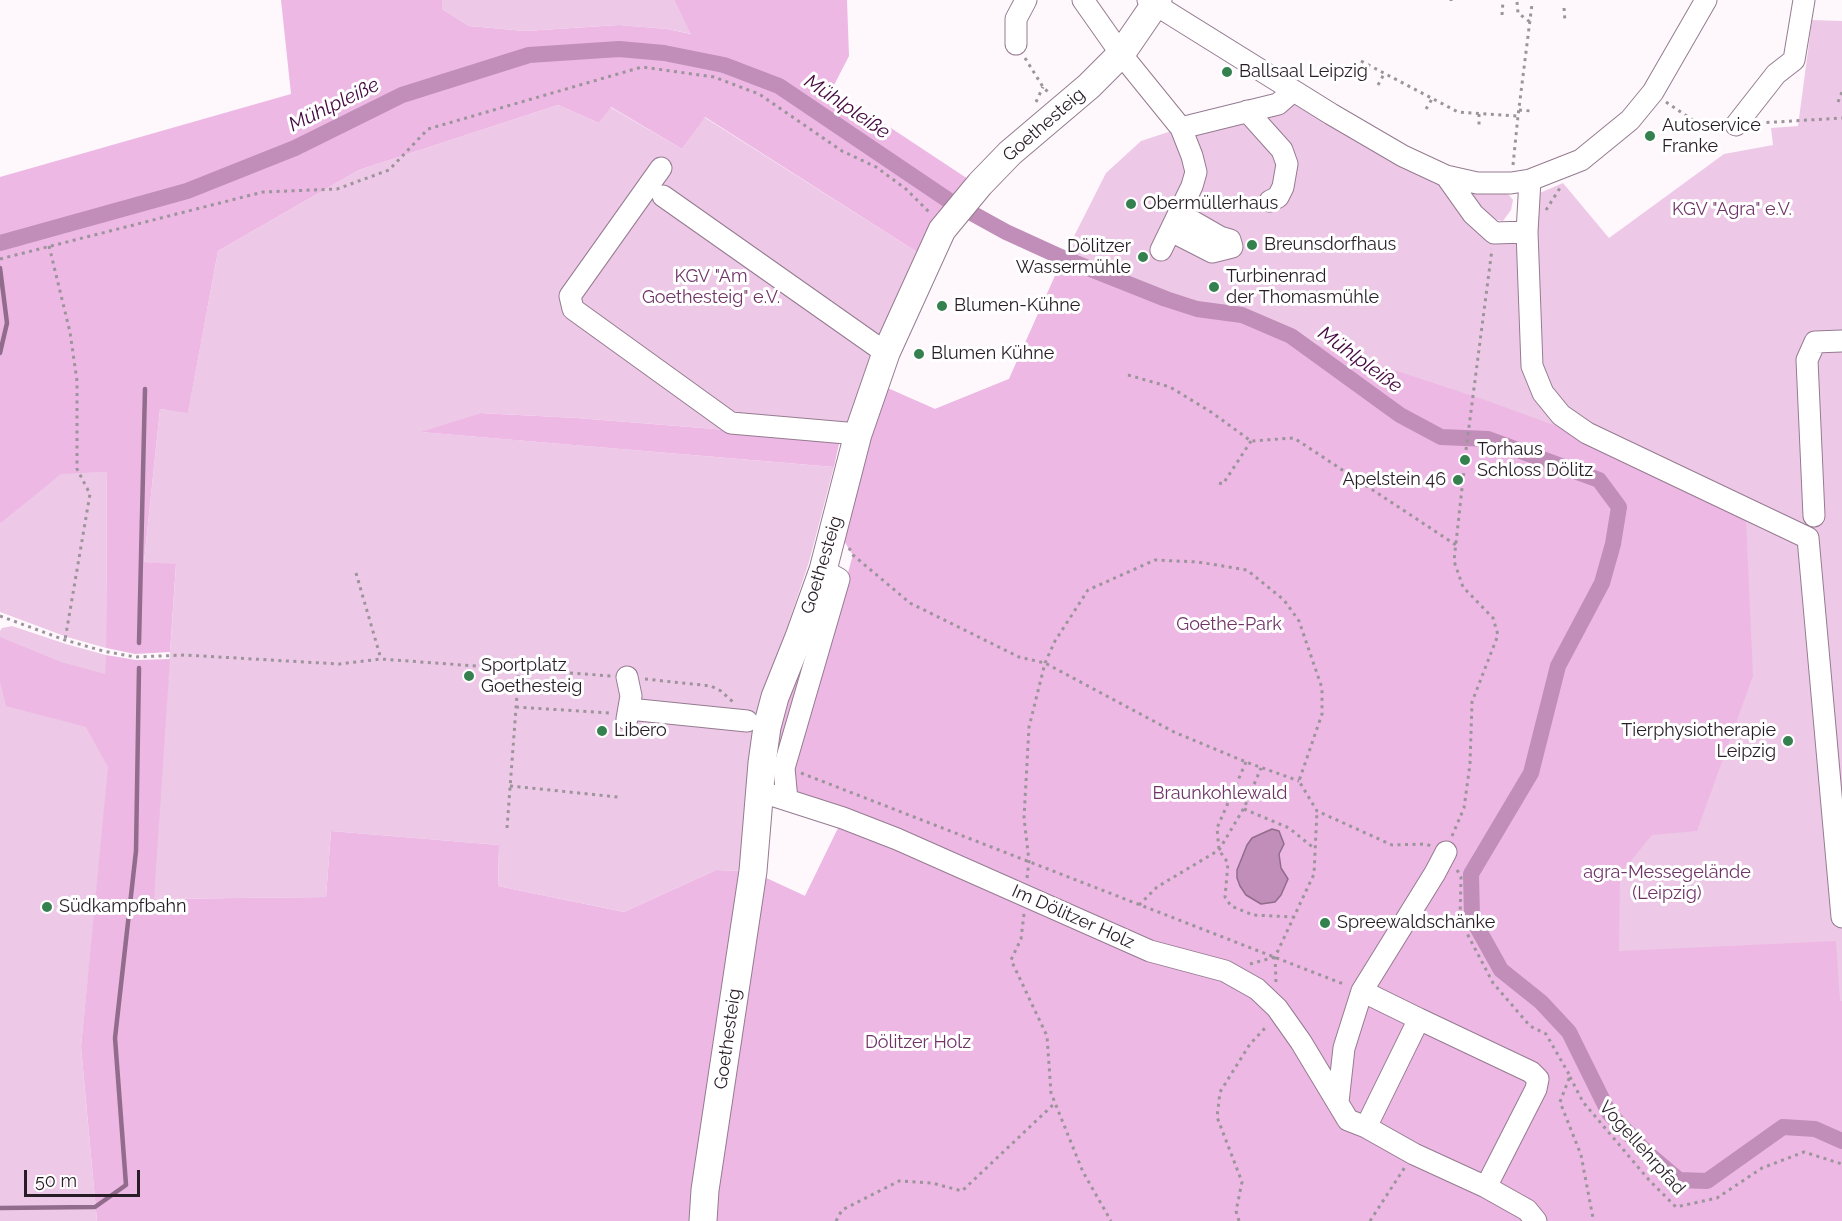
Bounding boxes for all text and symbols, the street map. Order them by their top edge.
place label: Ballsaal Leipzig [1239,61,1368,83]
marker: Ballsaal Leipzig [1220,65,1234,79]
water label: Mühlpleiße [800,70,894,144]
water label: Mühlpleiße [285,73,383,137]
street label: Goethesteig [999,84,1089,166]
place label: Autoservice Franke [1662,115,1761,158]
marker: Autoservice Franke [1643,129,1657,143]
place label: Obermüllerhaus [1143,193,1278,215]
marker: Obermüllerhaus [1124,197,1138,211]
park label: KGV "Agra" e.V. [1672,199,1792,221]
place label: Breunsdorfhaus [1264,234,1396,256]
place label: Dölitzer Wassermühle [1016,236,1131,278]
marker: Breunsdorfhaus [1245,238,1259,252]
marker: Dölitzer Wassermühle [1136,250,1150,264]
park label: KGV "Am Goethesteig" e.V. [642,266,780,308]
place label: Turbinenrad der Thomasmühle [1226,266,1379,308]
marker: Turbinenrad der Thomasmühle [1207,280,1221,294]
place label: Blumen-Kühne [954,295,1080,317]
marker: Blumen-Kühne [935,299,949,313]
water label: Mühlpleiße [1313,322,1407,398]
place label: Blumen Kühne [931,343,1054,365]
marker: Blumen Kühne [912,347,926,361]
place label: Torhaus Schloss Dölitz [1477,439,1593,482]
marker: Torhaus Schloss Dölitz [1458,453,1472,467]
place label: Apelstein 46 [1342,469,1446,491]
marker: Apelstein 46 [1451,473,1465,487]
street label: Goethesteig [797,513,847,617]
park label: Goethe-Park [1176,614,1282,636]
place label: Sportplatz Goethesteig [481,655,582,698]
marker: Sportplatz Goethesteig [462,669,476,683]
place label: Libero [614,720,667,742]
place label: Tierphysiotherapie Leipzig [1621,720,1776,762]
marker: Libero [595,724,609,738]
marker: Tierphysiotherapie Leipzig [1781,734,1795,748]
park label: Braunkohlewald [1152,783,1288,805]
park label: agra-Messegelände (Leipzig) [1583,862,1751,904]
street label: Im Dölitzer Holz [1008,880,1138,954]
place label: Südkampfbahn [59,896,186,918]
marker: Südkampfbahn [40,900,54,914]
place label: Spreewaldschänke [1337,912,1495,934]
marker: Spreewaldschänke [1318,916,1332,930]
street label: Goethesteig [710,987,746,1091]
park label: Dölitzer Holz [865,1032,971,1054]
street label: Vogellehrpfad [1594,1097,1690,1199]
scale bar [27,1158,142,1196]
text: 50 m [35,1170,77,1191]

